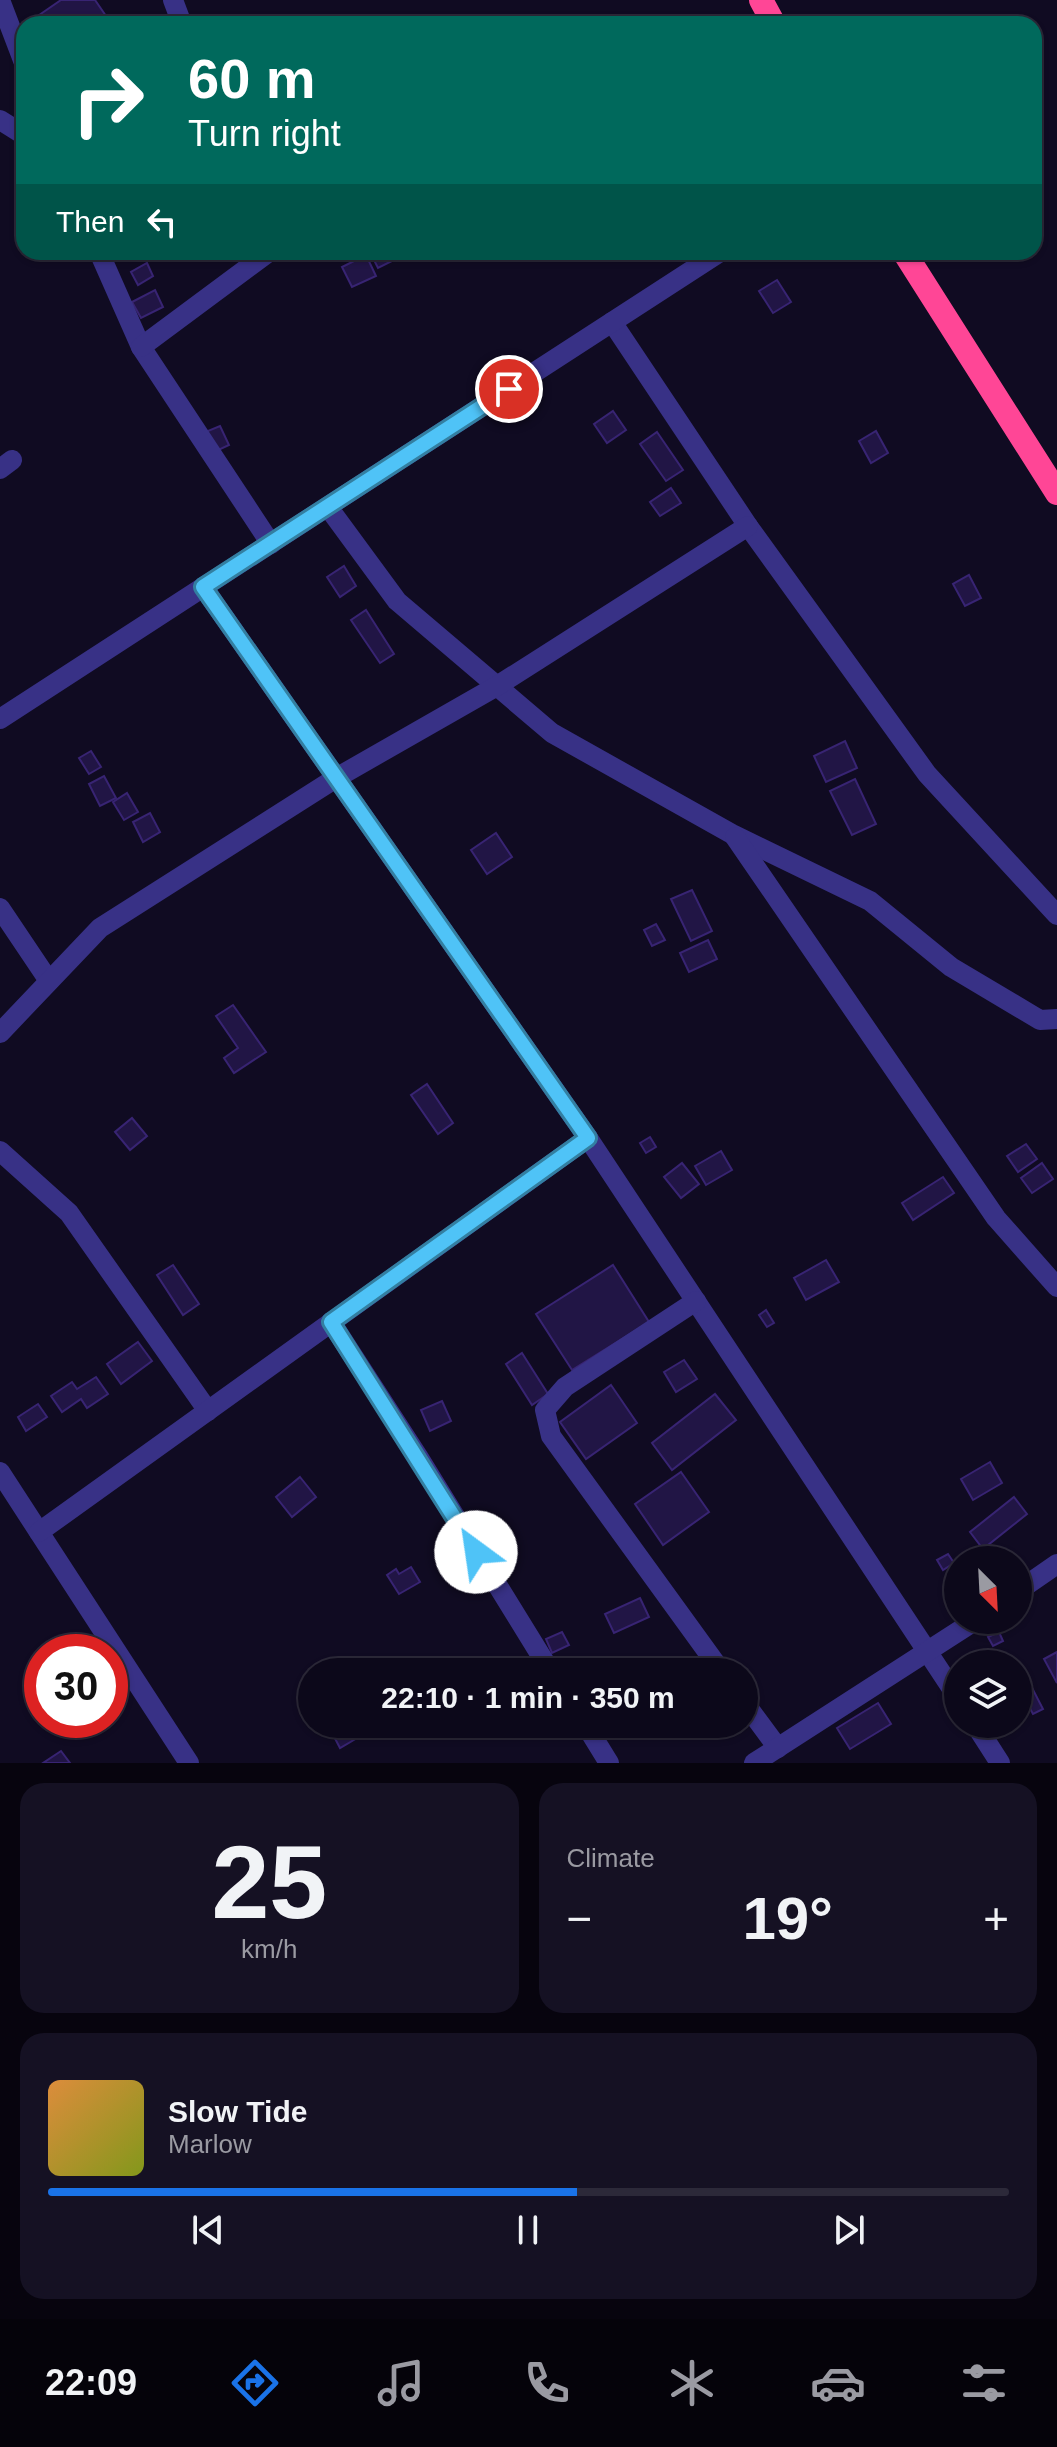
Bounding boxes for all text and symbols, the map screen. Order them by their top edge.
text: 60 m [188,47,316,110]
icon: right [56,48,160,152]
text: Turn right [188,113,341,154]
icon: left [140,200,184,244]
text: Then [56,205,124,238]
pin [475,355,543,423]
icon: arrive [487,367,531,411]
position arrow [434,1510,518,1594]
north arrow [944,1546,1032,1634]
map controls [944,1546,1032,1738]
speed limit sign: 30 [24,1634,128,1738]
button: layers [944,1650,1032,1738]
text: 22:10 · 1 min · 350 m [381,1681,675,1714]
text: 25 [211,1824,327,1940]
text: Climate [567,1843,655,1873]
text: 19° [742,1885,833,1952]
text: − [567,1894,592,1943]
text: + [983,1894,1009,1943]
text: km/h [241,1934,297,1964]
text: Slow Tide [168,2095,307,2128]
text: Marlow [168,2129,252,2159]
icon: previous [186,2208,230,2252]
icon: pause [506,2208,550,2252]
icon: next [827,2208,871,2252]
icon: directions [227,2355,283,2411]
icon: music [373,2355,429,2411]
icon: phone [519,2355,575,2411]
icon: climate [664,2355,720,2411]
icon: car [810,2355,866,2411]
icon: filters [956,2355,1012,2411]
text: 22:09 [45,2362,137,2403]

